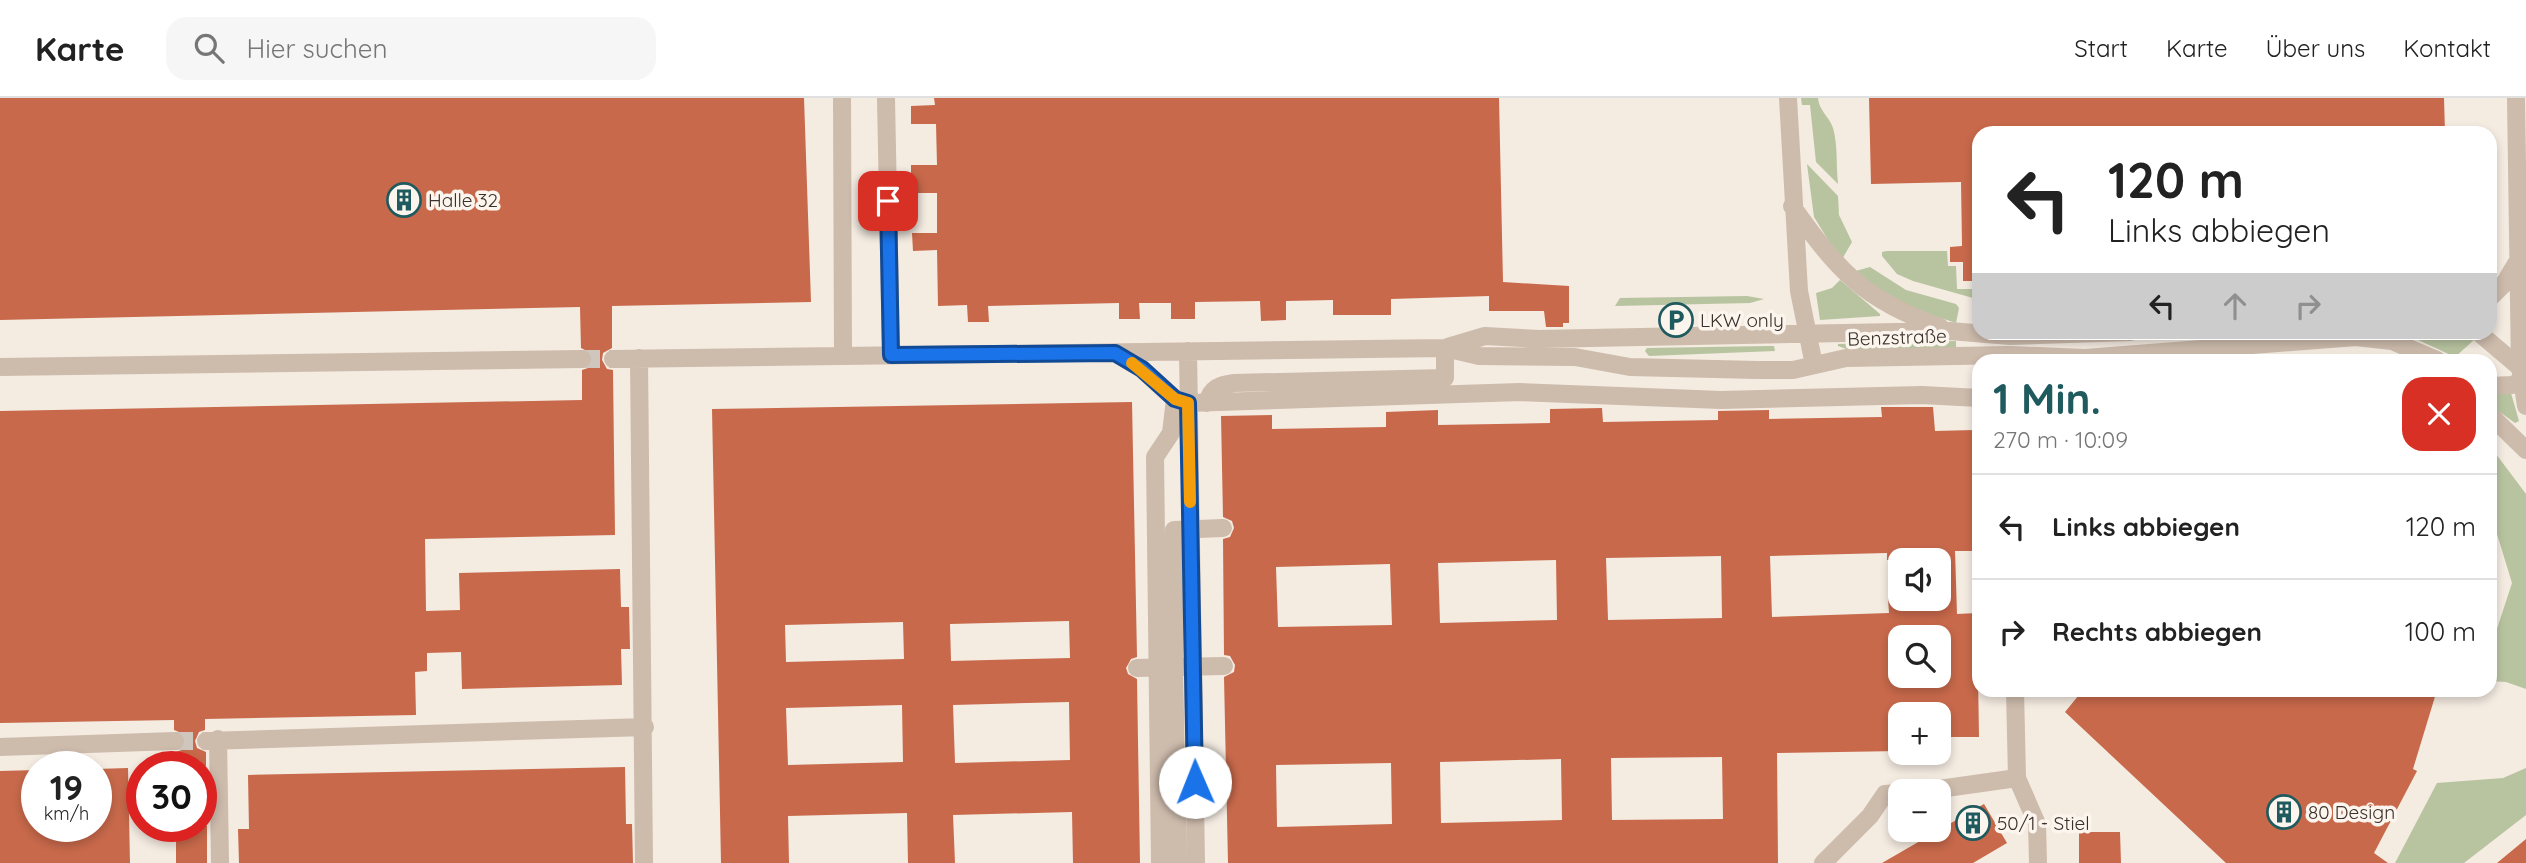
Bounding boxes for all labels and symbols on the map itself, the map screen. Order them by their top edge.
pin [858,171,918,231]
building icon: Halle 32 [385,181,423,219]
place label: Halle 32 [428,188,498,212]
parking icon: LKW only [1657,301,1695,339]
place label: LKW only [1700,308,1784,332]
street label: Benzstraße [1847,323,1947,351]
position arrow [1158,745,1232,819]
speed limit sign: 30 [126,751,217,842]
building icon: 80 Design [2265,793,2303,831]
place label: 80 Design [2308,800,2395,824]
building icon: 50/1 - Stiel [1954,804,1992,842]
place label: 50/1 - Stiel [1997,811,2090,835]

